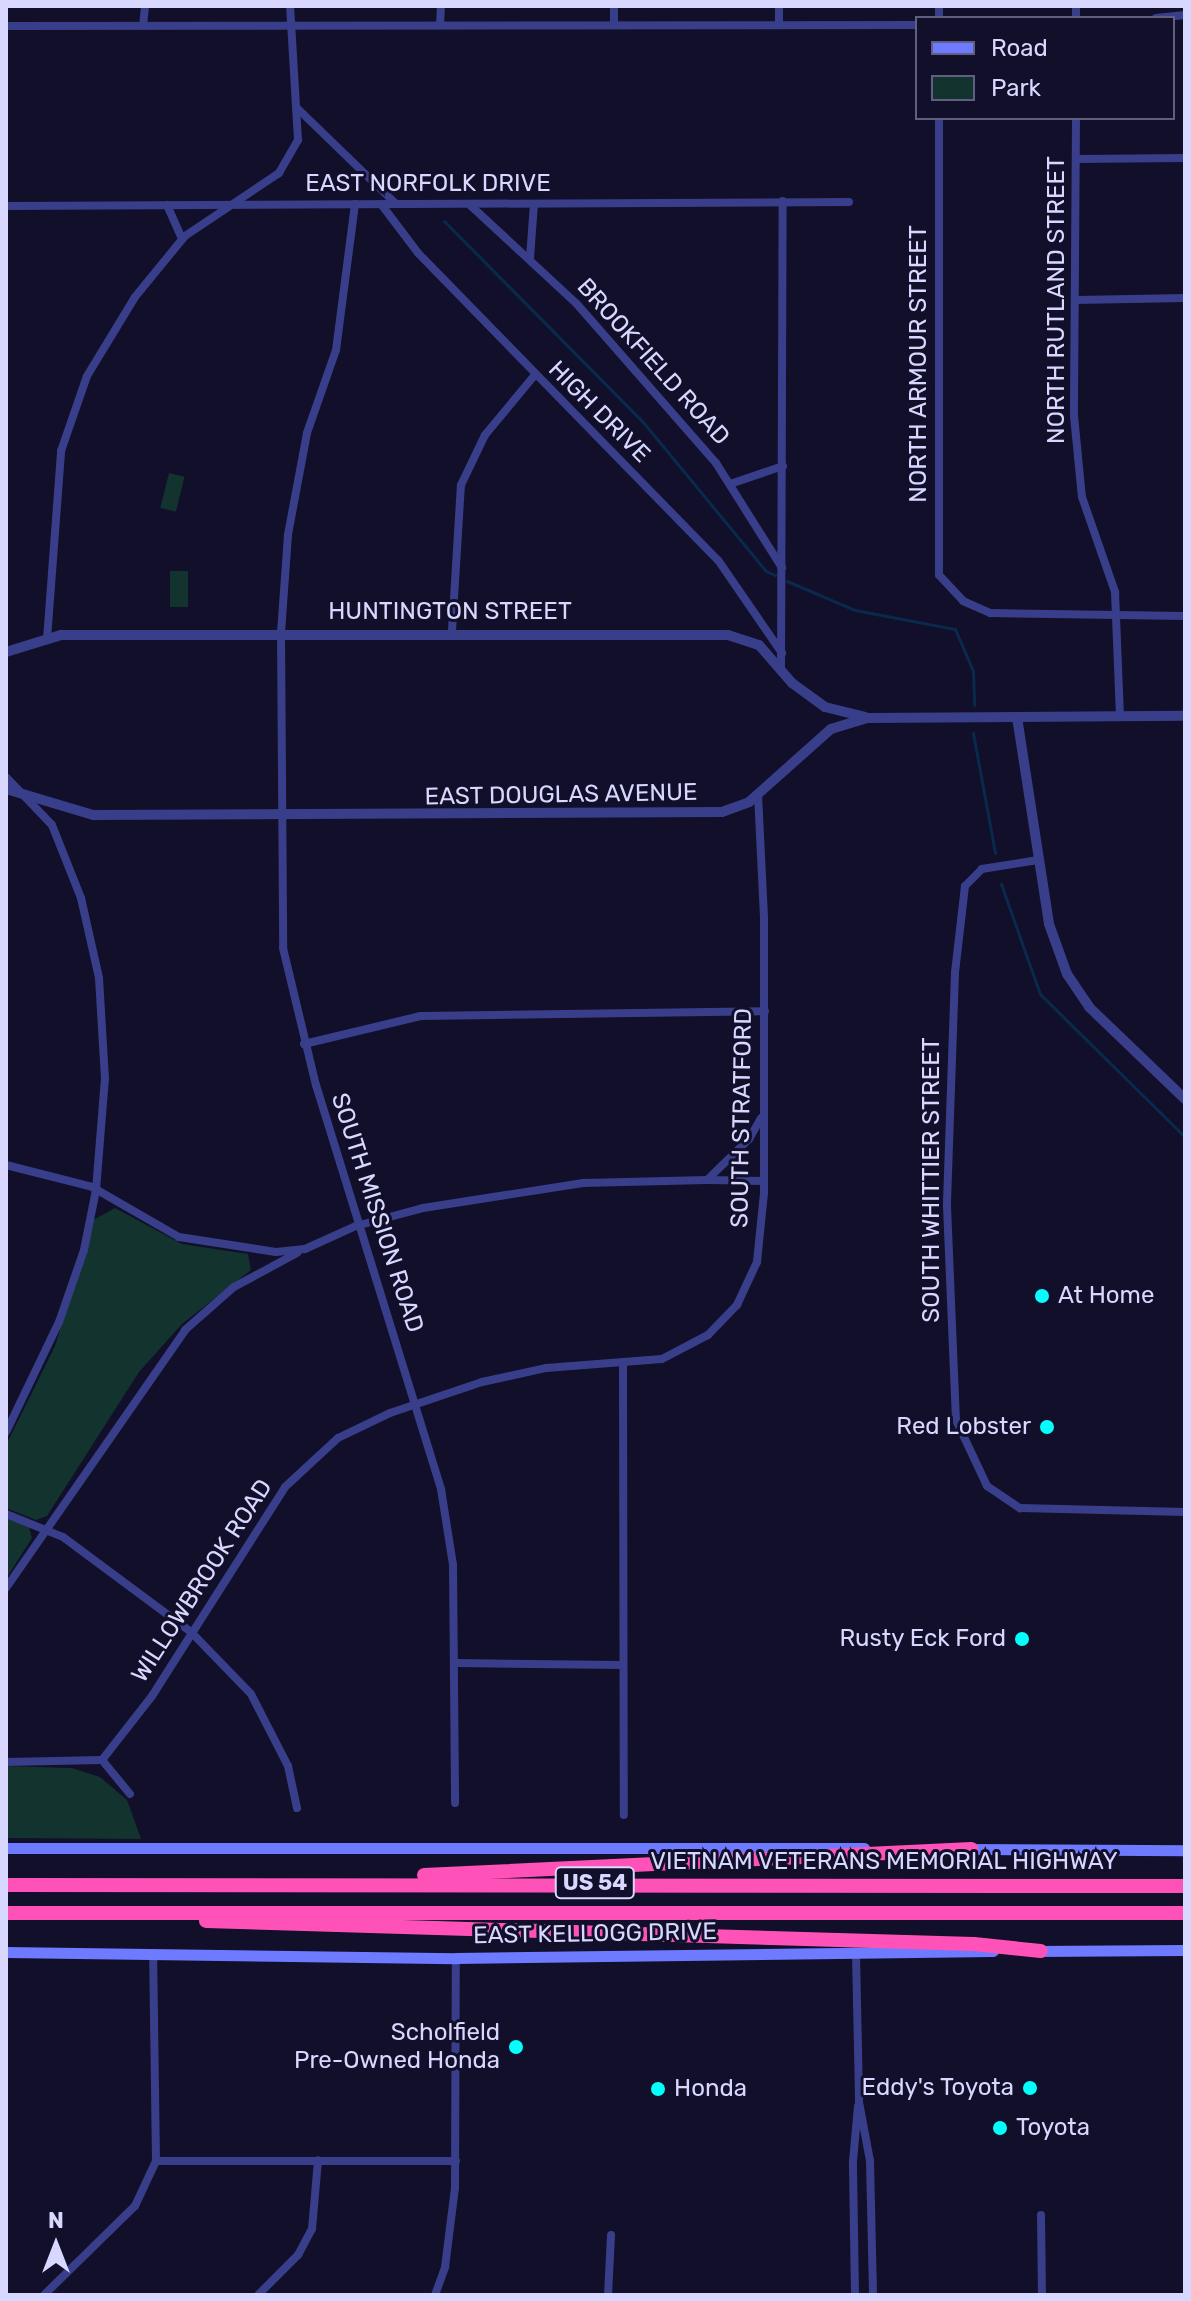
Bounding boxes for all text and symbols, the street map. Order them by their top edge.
legend [915,16,1175,120]
text: Road [991,34,1048,62]
text: Park [991,74,1041,102]
street label: NORTH RUTLAND STREET [1043,156,1071,444]
street label: EAST NORFOLK DRIVE [305,170,551,198]
street label: NORTH ARMOUR STREET [905,225,933,503]
street label: BROOKFIELD ROAD [571,273,735,451]
street label: HIGH DRIVE [542,355,656,469]
street label: HUNTINGTON STREET [328,598,572,626]
street label: EAST DOUGLAS AVENUE [424,778,698,812]
street label: SOUTH STRATFORD [726,1008,758,1228]
street label: SOUTH WHITTIER STREET [918,1037,946,1323]
street label: SOUTH MISSION ROAD [325,1090,429,1336]
place label: At Home [1058,1282,1154,1310]
marker: At Home [1033,1287,1051,1305]
place label: Red Lobster [896,1413,1031,1441]
marker: Red Lobster [1038,1418,1056,1436]
street label: WILLOWBROOK ROAD [125,1474,279,1688]
place label: Rusty Eck Ford [839,1625,1006,1653]
marker: Rusty Eck Ford [1013,1630,1031,1648]
street label: VIETNAM VETERANS MEMORIAL HIGHWAY [650,1848,1118,1876]
road number: US 54 [553,1865,637,1901]
street label: EAST KELLOGG DRIVE [473,1917,717,1951]
place label: Scholfield Pre-Owned Honda [294,2019,500,2075]
marker: Scholfield Pre-Owned Honda [507,2038,525,2056]
place label: Eddy's Toyota [861,2074,1014,2102]
place label: Honda [674,2075,747,2103]
marker: Eddy's Toyota [1021,2079,1039,2097]
marker: Honda [649,2080,667,2098]
place label: Toyota [1016,2114,1090,2142]
marker: Toyota [991,2119,1009,2137]
north arrow [16,2205,96,2285]
text: N [48,2207,64,2234]

